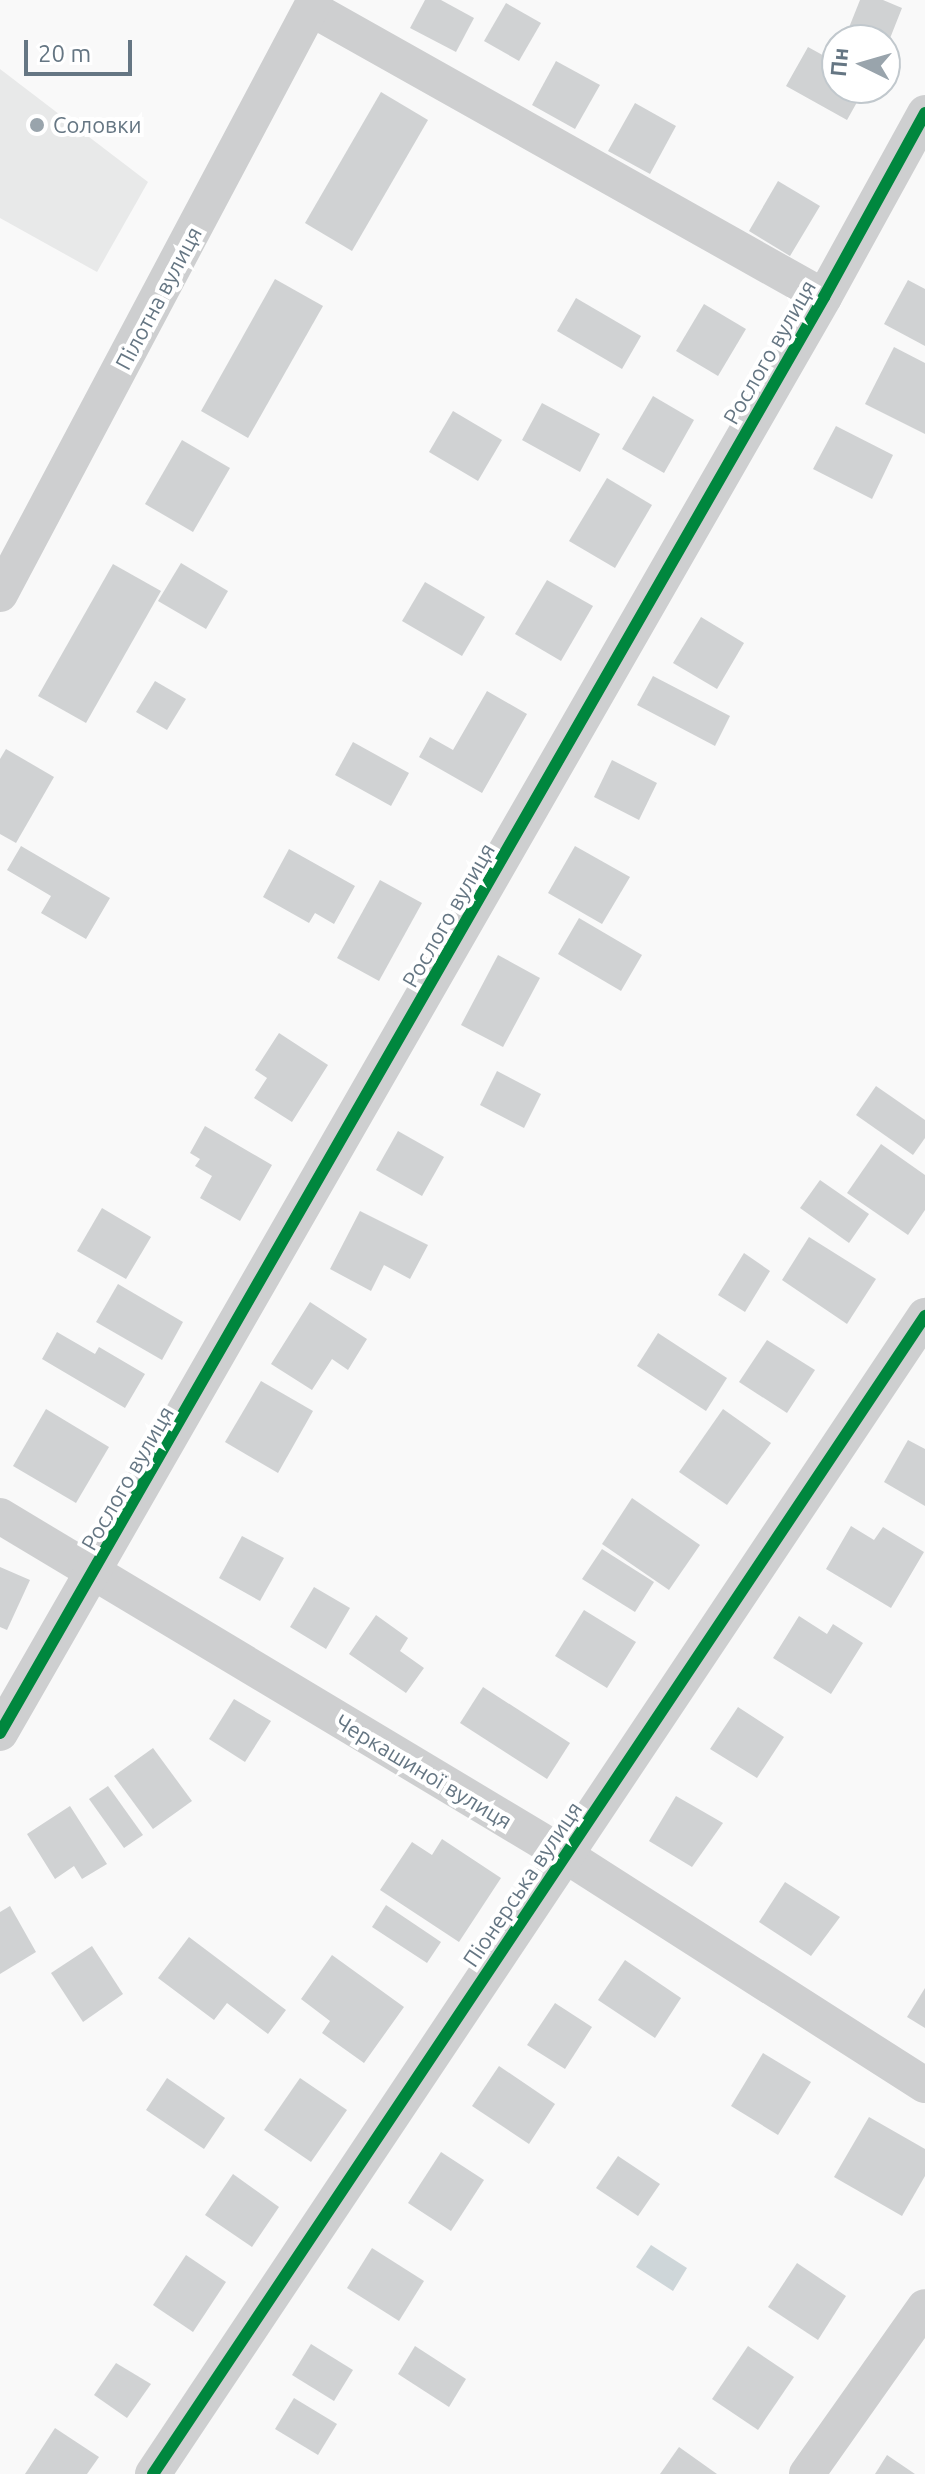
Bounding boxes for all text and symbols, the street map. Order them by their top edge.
scale bar [28,24,136,74]
north arrow [821,24,901,104]
text: 20 m [38,40,91,67]
text: Пн [825,47,852,77]
place label: Соловки [53,112,142,138]
marker: Соловки [28,116,46,134]
street label: Пілотна вулиця [109,222,207,374]
street label: Рослого вулиця [717,275,821,429]
street label: Рослого вулиця [396,838,500,992]
street label: Рослого вулиця [75,1401,179,1555]
street label: Черкашиної вулиця [331,1708,517,1834]
street label: Піонерська вулиця [457,1796,587,1972]

